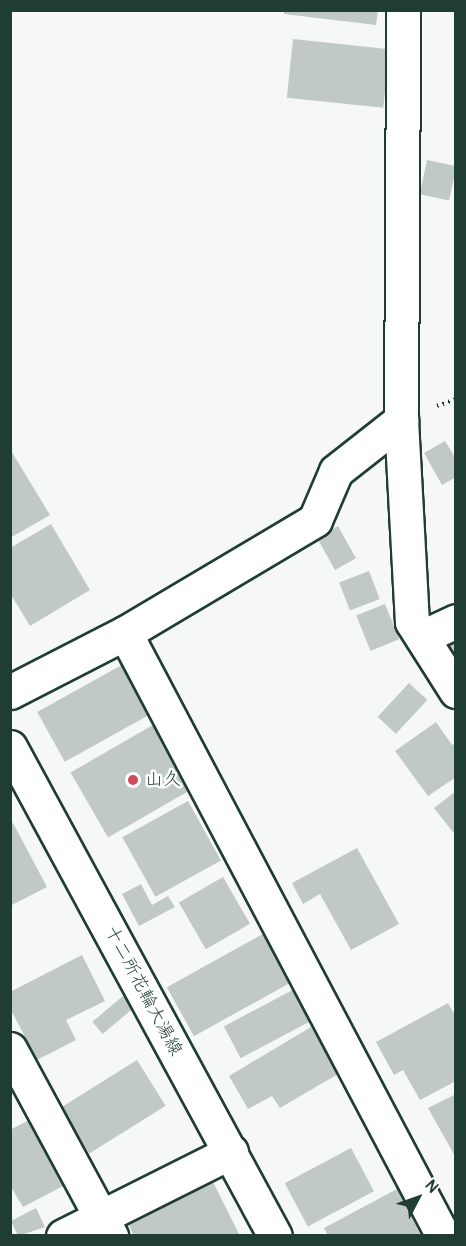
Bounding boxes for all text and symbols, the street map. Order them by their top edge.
place label: 山久 [145,769,181,791]
marker: 山久 [126,773,140,787]
street label: 十二所花輪大湯線 [100,922,186,1060]
north arrow [388,1168,448,1228]
text: N [420,1176,443,1197]

